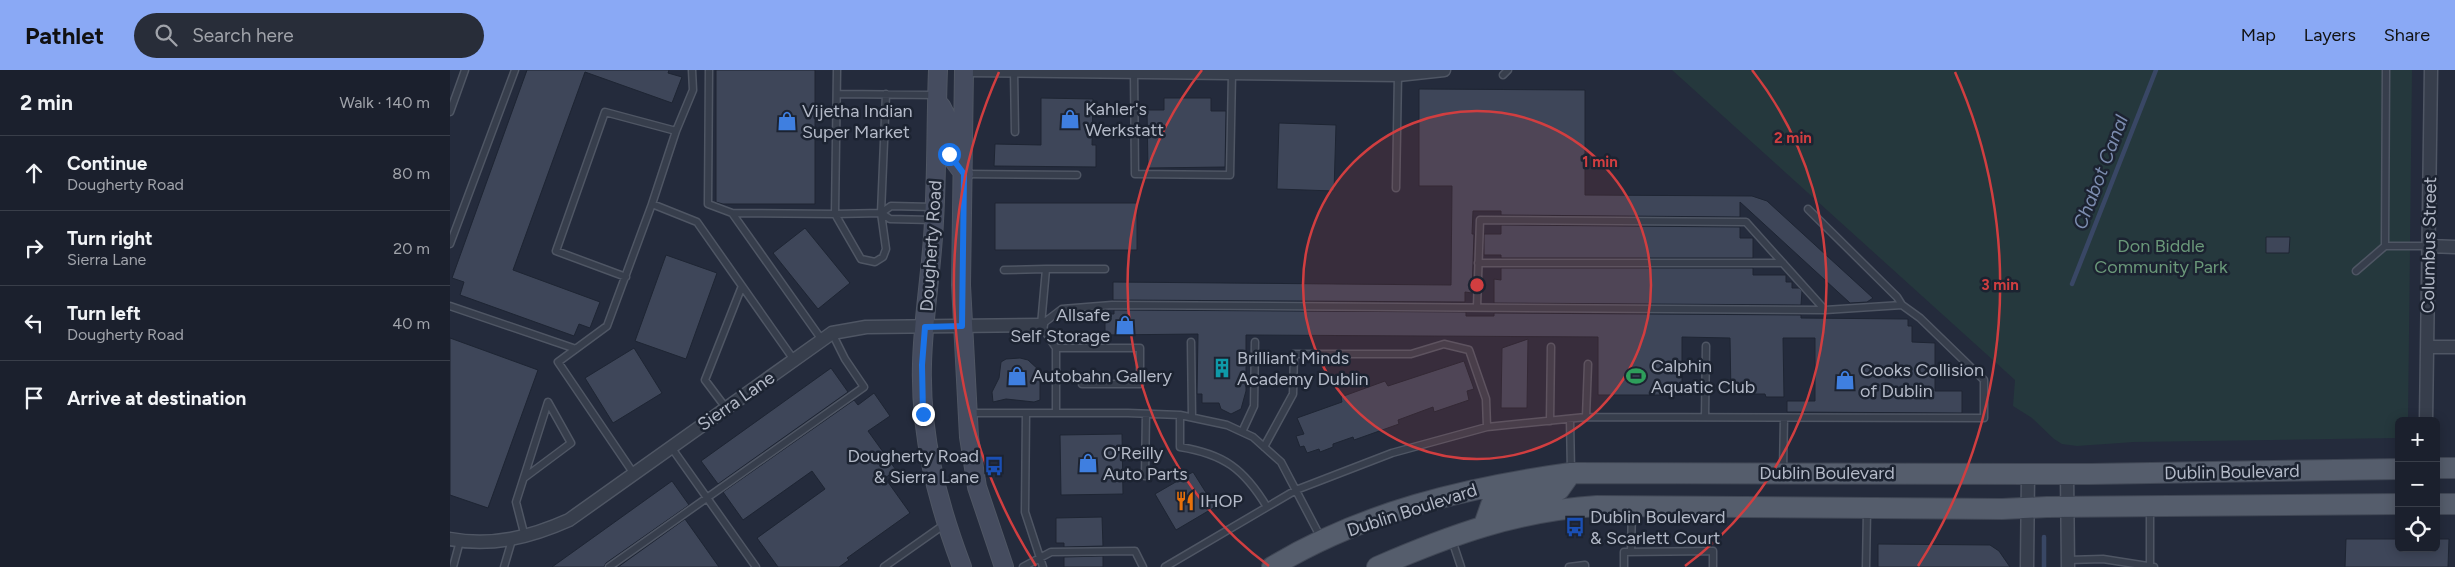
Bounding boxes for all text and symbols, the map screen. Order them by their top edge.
search box [134,13,484,58]
text: Pathlet [25,21,104,50]
icon: search [152,21,180,49]
text: Search here [192,24,294,47]
text: Map [2241,24,2276,46]
text: Layers [2304,24,2356,46]
text: Share [2384,24,2430,46]
text: 2 min [20,90,73,115]
text: Walk · 140 m [340,93,430,112]
place label: Kahler's Werkstatt [1085,98,1164,141]
place label: Vijetha Indian Super Market [802,100,913,143]
shop icon: Kahler's Werkstatt [1059,108,1081,130]
shop icon: Vijetha Indian Super Market [776,110,798,132]
water label: Chabot Canal [2068,111,2133,233]
text: 2 min [1774,129,1812,147]
route start [938,143,961,166]
text: Continue [67,152,147,175]
text: 1 min [1582,153,1618,171]
icon: ahead [20,159,48,187]
text: 80 m [392,164,430,183]
text: Dougherty Road [67,175,184,194]
street label: Columbus Street [2417,176,2441,313]
street label: Dougherty Road [915,180,947,312]
text: Turn right [67,227,153,250]
icon: right [20,234,48,262]
park label: Don Biddle Community Park [2094,235,2228,278]
text: 20 m [393,239,430,258]
text: Sierra Lane [67,250,146,269]
centre of rings [1468,276,1486,294]
text: 3 min [1981,276,2019,294]
text: Turn left [67,302,141,325]
place label: Allsafe Self Storage [1010,304,1110,347]
icon: left [20,309,48,337]
text: 40 m [392,314,430,333]
shop icon: Allsafe Self Storage [1114,314,1136,336]
text: Dougherty Road [67,325,184,344]
place label: Brilliant Minds Academy Dublin [1237,347,1369,390]
place label: Calphin Aquatic Club [1651,355,1755,398]
building icon: Brilliant Minds Academy Dublin [1211,357,1233,379]
place label: Cooks Collision of Dublin [1860,359,1984,402]
shop icon: Autobahn Gallery [1006,365,1028,387]
place label: Autobahn Gallery [1032,365,1172,387]
sports icon: Calphin Aquatic Club [1625,365,1647,387]
street label: Sierra Lane [693,366,779,436]
shop icon: Cooks Collision of Dublin [1834,369,1856,391]
icon: arrive [20,384,48,412]
text: Arrive at destination [67,387,246,410]
route end [912,403,935,426]
map controls [2395,417,2440,552]
button: + [2395,417,2440,462]
place label: O'Reilly Auto Parts [1103,442,1188,485]
place label: Dougherty Road & Sierra Lane [847,445,979,488]
shop icon: O'Reilly Auto Parts [1077,452,1099,474]
bus stop icon: Dougherty Road & Sierra Lane [983,455,1005,477]
street label: Dublin Boulevard [2164,460,2300,484]
street label: Dublin Boulevard [1759,462,1895,484]
button: − [2395,462,2440,507]
street label: Dublin Boulevard [1344,479,1480,541]
restaurant icon: IHOP [1174,490,1196,512]
place label: IHOP [1200,490,1243,512]
place label: Dublin Boulevard & Scarlett Court [1590,506,1726,549]
button: locate [2395,507,2440,552]
bus stop icon: Dublin Boulevard & Scarlett Court [1564,516,1586,538]

